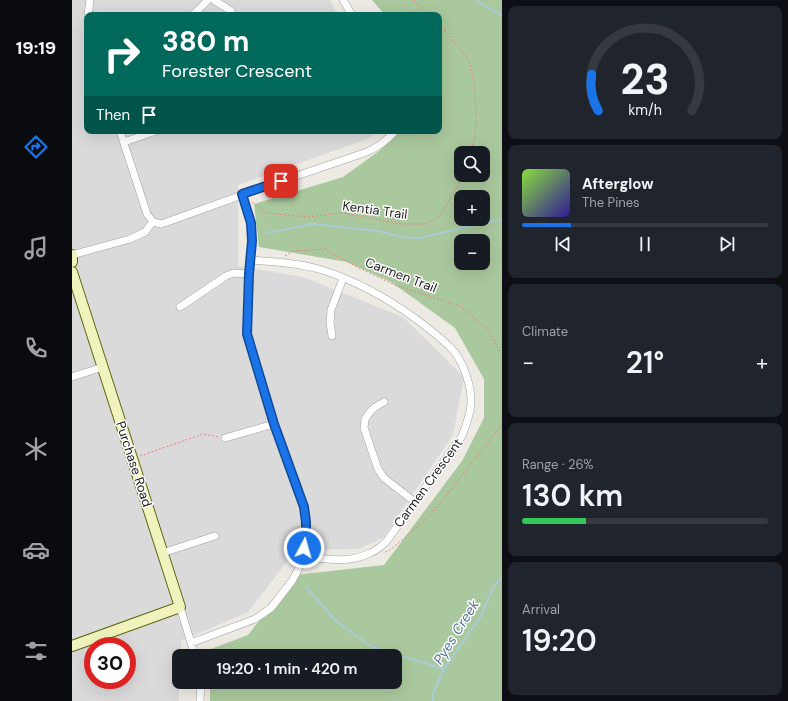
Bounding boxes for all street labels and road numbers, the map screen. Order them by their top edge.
street label: Kentia Trail [342,197,408,223]
street label: Carmen Trail [363,254,439,296]
street label: Purchase Road [112,419,156,509]
street label: Carmen Crescent [390,435,466,531]

